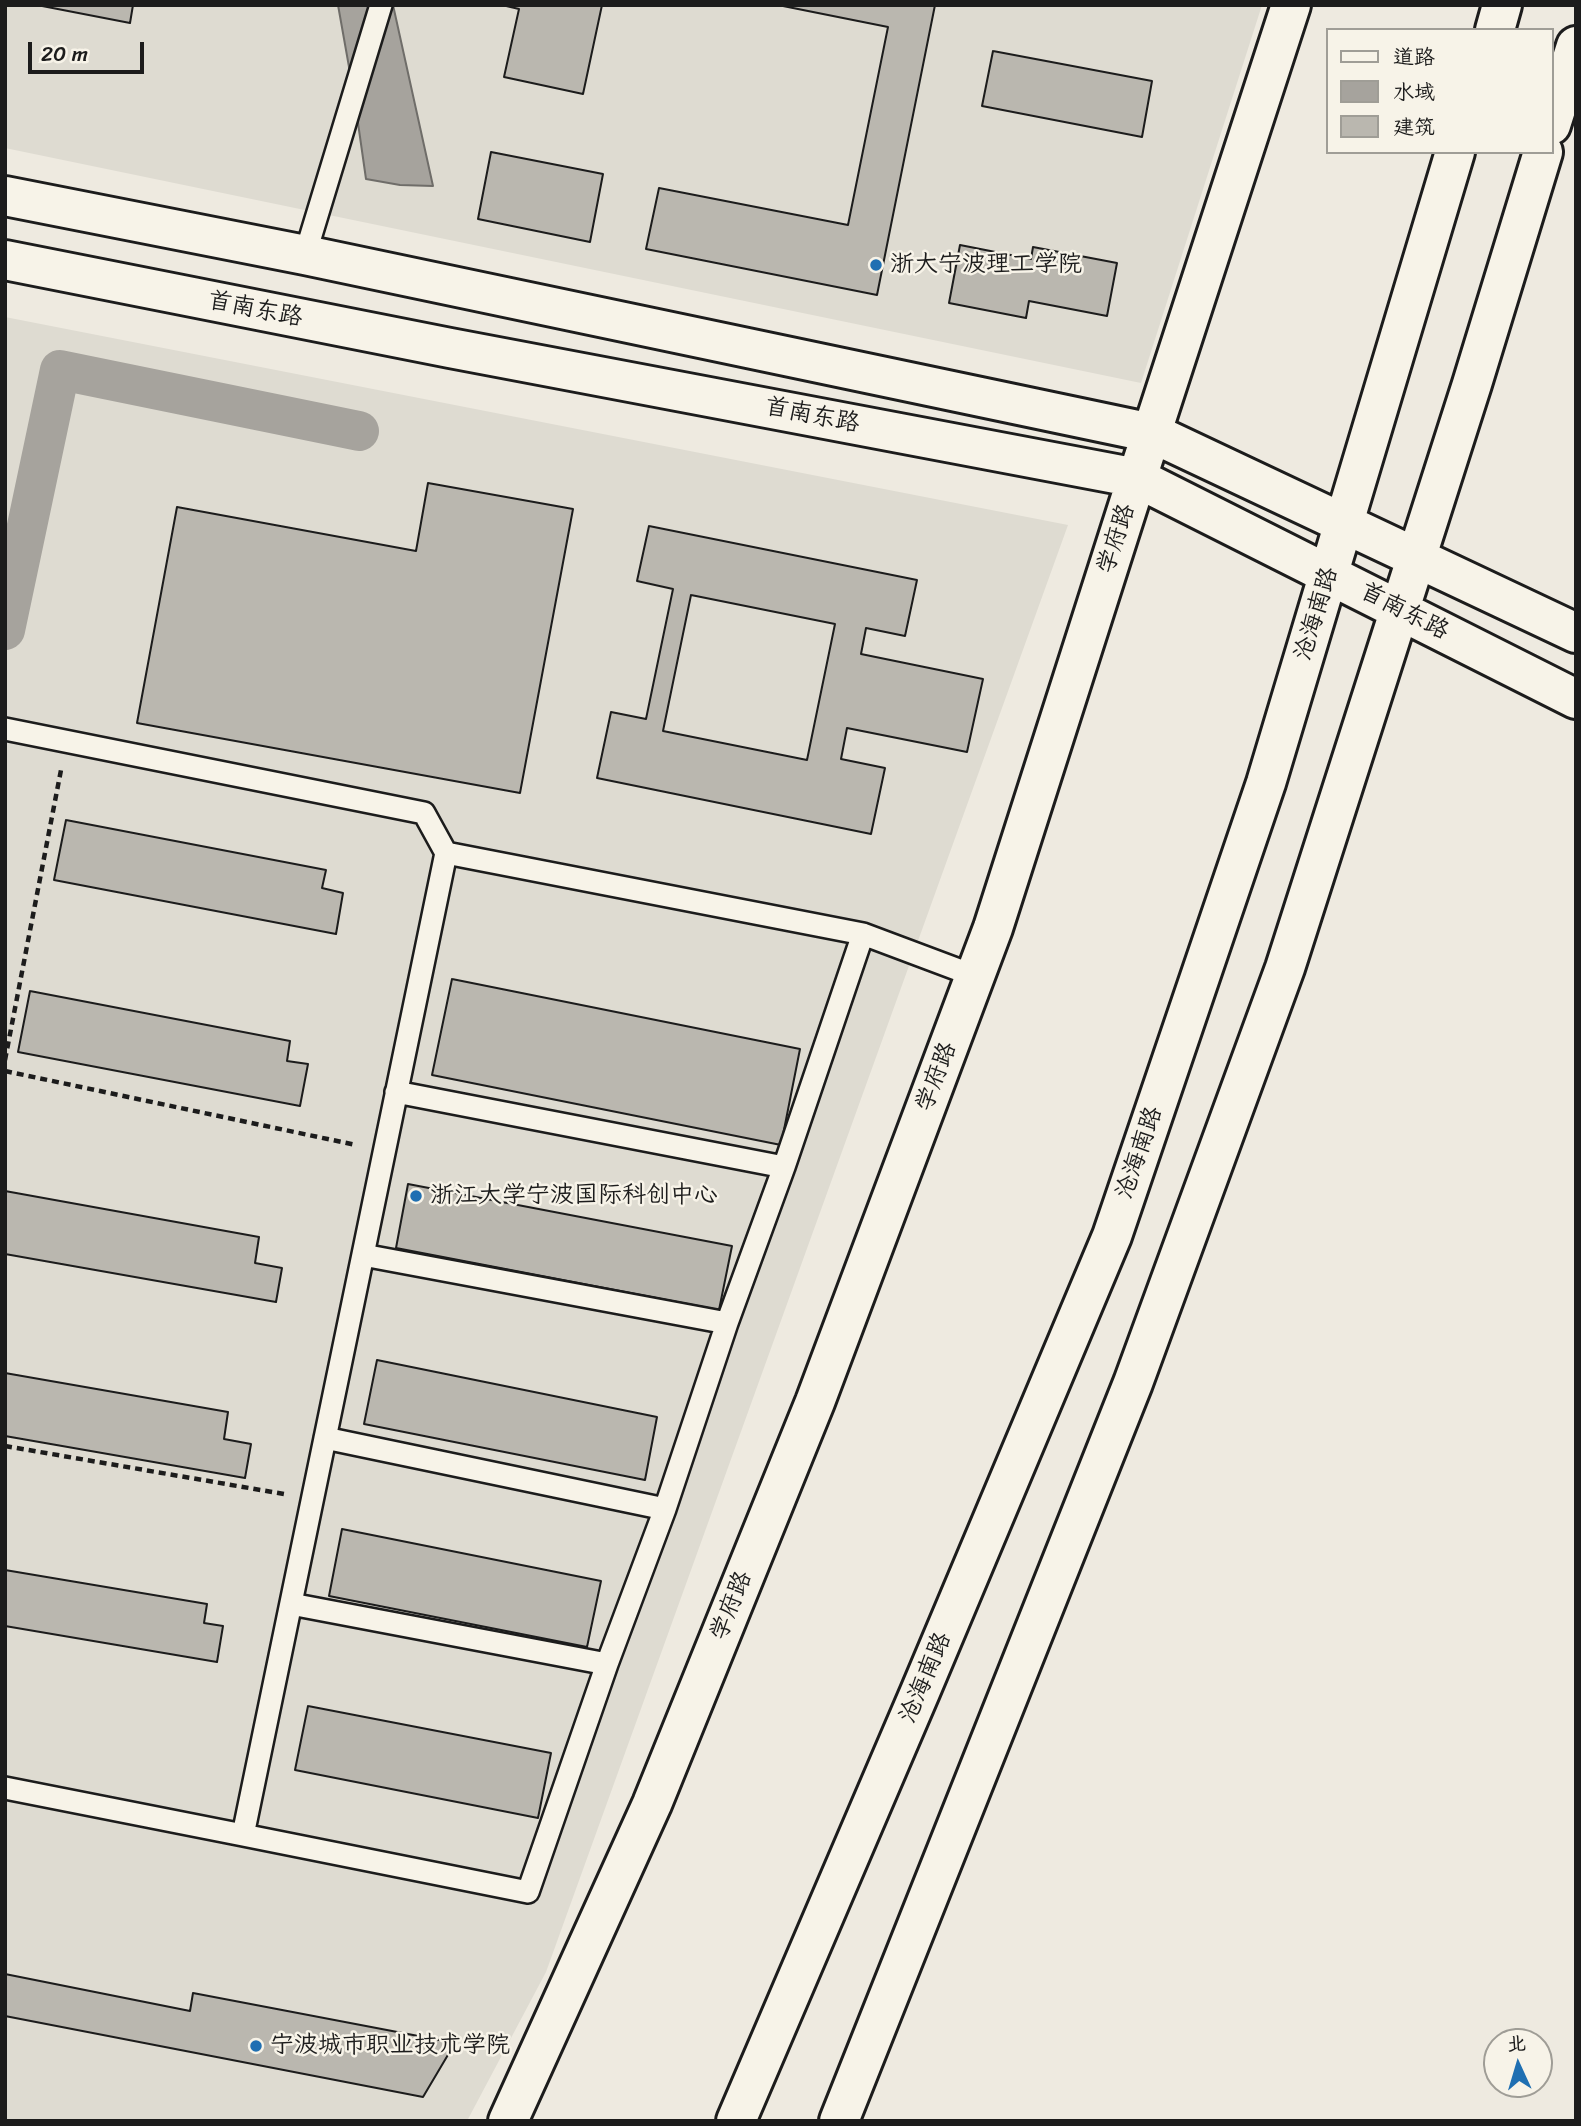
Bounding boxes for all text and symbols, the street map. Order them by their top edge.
scale bar [32,28,147,72]
legend [1326,28,1553,154]
text: 20 m [41,35,88,73]
text: 道路 [1393,38,1435,76]
text: 水域 [1393,73,1435,111]
text: 建筑 [1393,108,1435,146]
place label: 浙大宁波理工学院 [890,251,1082,279]
marker: 浙大宁波理工学院 [868,257,884,273]
street label: 首南东路 [205,287,305,333]
street label: 首南东路 [762,393,862,439]
street label: 学府路 [1092,500,1142,578]
street label: 沧海南路 [1289,564,1345,664]
street label: 首南东路 [1355,577,1453,647]
street label: 学府路 [911,1038,963,1116]
street label: 沧海南路 [1111,1103,1169,1203]
place label: 浙江大学宁波国际科创中心 [430,1182,718,1210]
marker: 浙江大学宁波国际科创中心 [408,1188,424,1204]
street label: 学府路 [705,1567,759,1645]
street label: 沧海南路 [894,1628,958,1728]
text: 北 [1506,2026,1527,2061]
north arrow [1483,2028,1553,2098]
place label: 宁波城市职业技术学院 [270,2032,510,2060]
marker: 宁波城市职业技术学院 [248,2038,264,2054]

